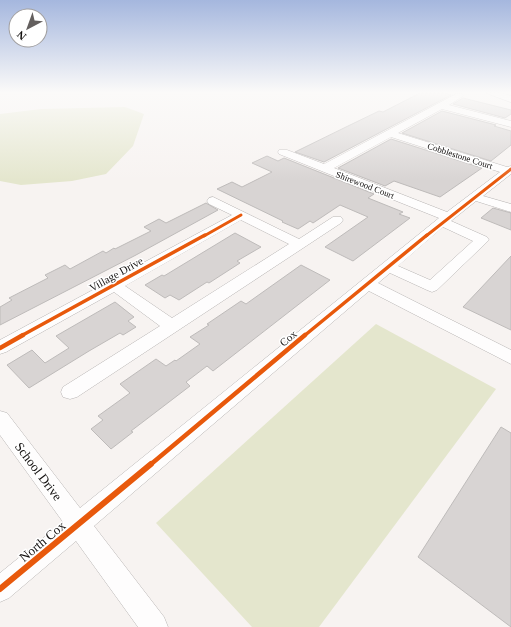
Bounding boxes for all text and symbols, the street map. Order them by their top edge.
north arrow [8,8,48,48]
text: N [14,28,28,43]
street label: Cobblestone Court [426,141,494,171]
street label: Shirewood Court [334,169,396,201]
street label: Village Drive [87,254,145,294]
street label: Cox [277,327,299,348]
street label: School Drive [12,439,65,504]
street label: North Cox [16,518,69,565]

